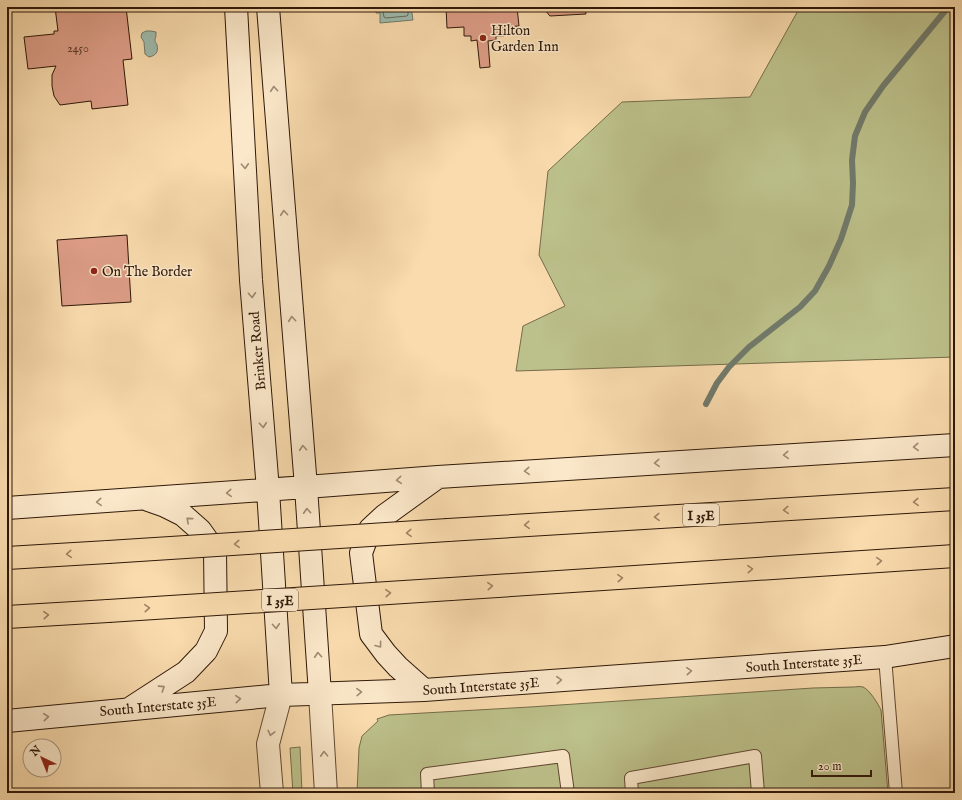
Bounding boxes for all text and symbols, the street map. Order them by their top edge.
place label: Hilton Garden Inn [491,22,559,56]
marker: Hilton Garden Inn [478,33,488,43]
house number: 2450 [67,41,89,56]
one-way arrow [270,86,279,92]
one-way arrow [240,163,249,169]
one-way arrow [279,210,288,216]
place label: On The Border [102,263,192,281]
marker: On The Border [89,266,99,276]
one-way arrow [248,292,257,298]
street label: Brinker Road [246,310,270,391]
one-way arrow [288,316,297,322]
one-way arrow [258,422,267,428]
one-way arrow [913,443,919,452]
one-way arrow [298,445,307,451]
one-way arrow [783,451,789,460]
one-way arrow [654,459,660,468]
one-way arrow [524,467,530,476]
one-way arrow [396,475,402,484]
one-way arrow [226,488,232,497]
one-way arrow [96,497,102,506]
one-way arrow [913,497,919,506]
road number: I 35E [683,504,719,526]
one-way arrow [783,505,789,514]
one-way arrow [303,508,312,514]
one-way arrow [654,513,660,522]
one-way arrow [186,518,194,525]
one-way arrow [524,521,530,530]
one-way arrow [406,528,412,537]
one-way arrow [234,539,240,548]
one-way arrow [66,550,72,559]
one-way arrow [876,556,882,565]
one-way arrow [747,565,753,574]
one-way arrow [617,574,623,583]
one-way arrow [487,582,493,591]
one-way arrow [385,588,391,597]
road number: I 35E [262,589,298,611]
one-way arrow [144,604,150,613]
one-way arrow [43,610,49,619]
one-way arrow [272,623,281,630]
one-way arrow [374,641,381,648]
street label: South Interstate 35E [745,651,863,677]
one-way arrow [313,652,322,658]
one-way arrow [686,666,692,675]
street label: South Interstate 35E [422,674,540,700]
one-way arrow [556,676,562,685]
one-way arrow [158,685,165,692]
one-way arrow [356,688,362,696]
street label: South Interstate 35E [99,693,218,721]
one-way arrow [235,694,241,703]
one-way arrow [43,713,49,722]
one-way arrow [267,729,276,736]
north arrow [22,738,62,778]
text: N [27,743,44,760]
one-way arrow [320,751,328,757]
scale bar [812,752,871,778]
text: 20 m [818,759,841,774]

